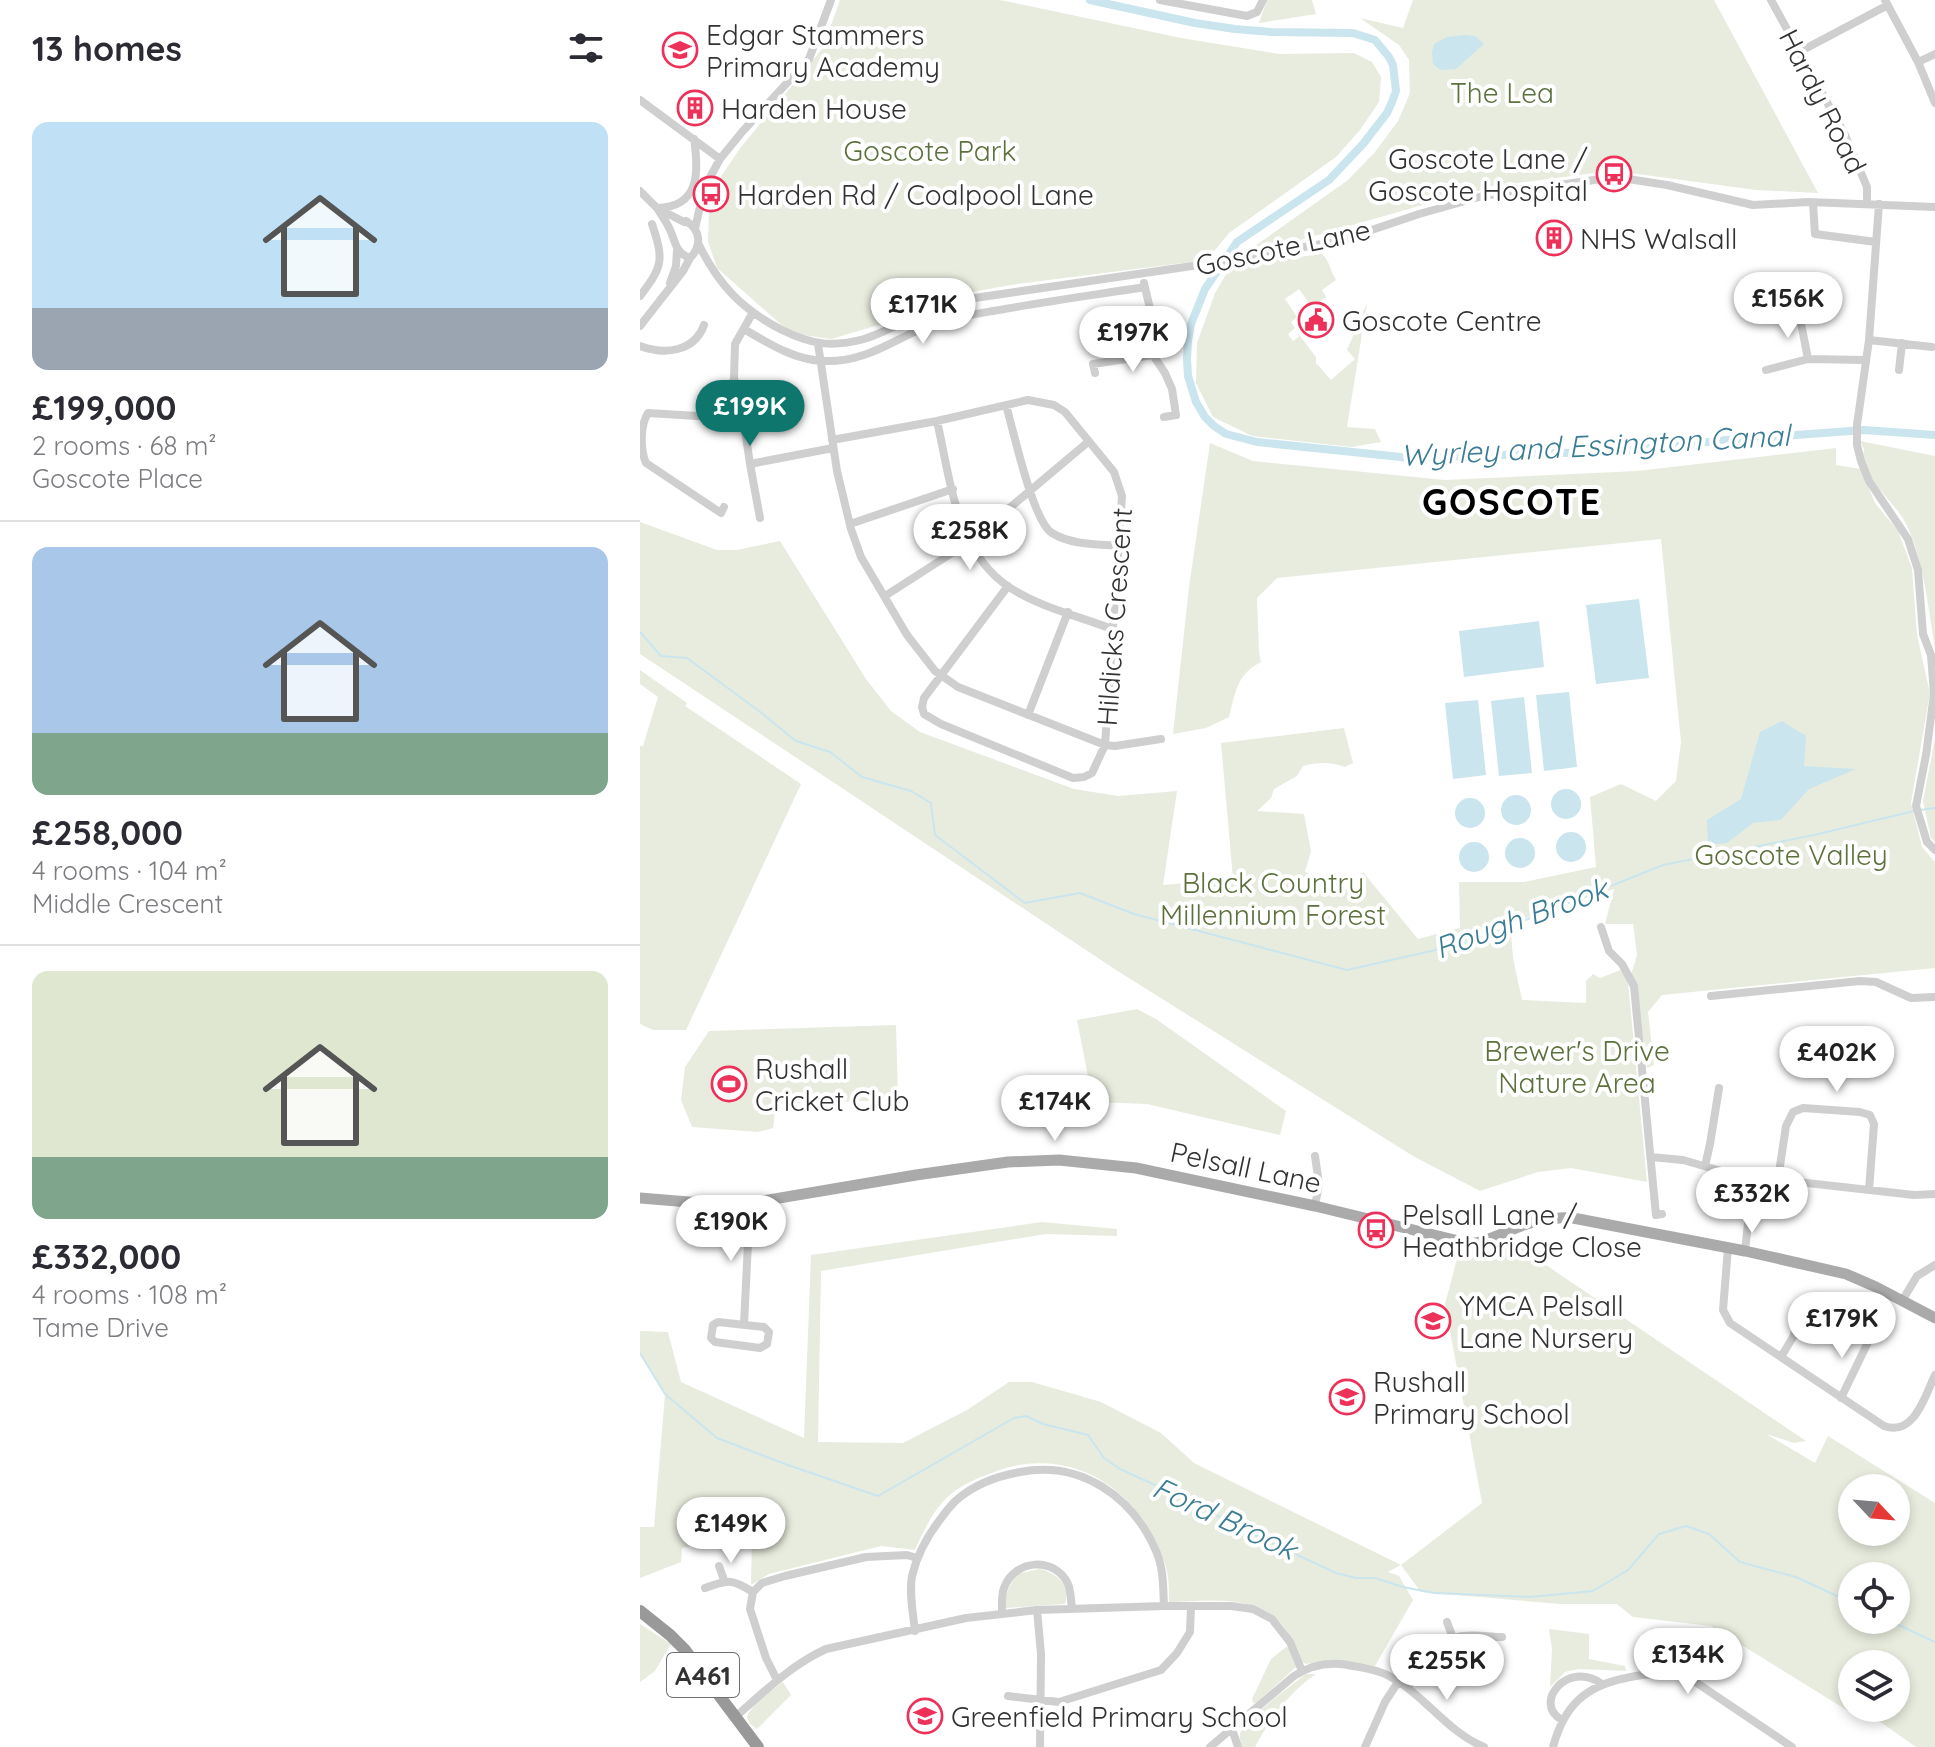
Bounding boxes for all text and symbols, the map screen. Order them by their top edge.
place label: Edgar Stammers Primary Academy [706,17,940,84]
street label: Hardy Road [1772,23,1874,179]
icon: filters [564,26,608,70]
text: 13 homes [32,27,182,70]
school or university icon: Edgar Stammers Primary Academy [661,31,699,69]
park label: The Lea [1450,75,1554,110]
building icon: Harden House [676,89,714,127]
place label: Harden House [721,91,907,126]
park label: Goscote Park [843,133,1017,168]
place label: Goscote Lane / Goscote Hospital [1368,141,1588,208]
bus stop icon: Goscote Lane / Goscote Hospital [1595,155,1633,193]
icon: home [248,174,392,318]
bus stop icon: Harden Rd / Coalpool Lane [692,175,730,213]
place label: Harden Rd / Coalpool Lane [737,177,1094,212]
street label: Goscote Lane [1192,211,1374,283]
building icon: NHS Walsall [1535,219,1573,257]
place label: NHS Walsall [1580,221,1737,256]
pin: £156K [1732,272,1844,340]
pin: £171K [867,278,979,346]
text: £156K [1752,281,1824,314]
text: £171K [889,287,957,320]
public building icon: Goscote Centre [1297,301,1335,339]
place label: Goscote Centre [1342,303,1542,338]
pin: £197K [1077,306,1189,374]
text: £197K [1097,315,1169,348]
pin: £199K [694,380,806,448]
text: £199,000 [32,386,176,429]
text: £199K [714,389,786,422]
water label: Wyrley and Essington Canal [1399,416,1794,474]
text: 2 rooms · 68 m² [32,429,217,462]
text: Goscote Place [32,462,203,495]
district label: GOSCOTE [1422,479,1602,524]
pin: £258K [914,504,1026,572]
street label: Hildicks Crescent [1089,507,1139,727]
text: £258K [931,513,1009,546]
icon: home [248,599,392,743]
text: £258,000 [32,811,183,854]
park label: Goscote Valley [1694,837,1888,872]
text: 4 rooms · 104 m² [32,854,227,887]
park label: Black Country Millennium Forest [1160,865,1386,932]
water label: Rough Brook [1429,868,1616,967]
text: Middle Crescent [32,887,223,920]
icon: home [248,1023,392,1167]
pin: £402K [1781,1026,1893,1094]
park label: Brewer's Drive Nature Area [1484,1033,1670,1100]
text: £402K [1797,1035,1877,1068]
place label: Rushall Cricket Club [755,1051,909,1118]
sports icon: Rushall Cricket Club [710,1065,748,1103]
pin: £174K [999,1075,1111,1143]
text: £174K [1019,1084,1091,1117]
street label: Pelsall Lane [1167,1134,1325,1200]
pin: £332K [1696,1167,1808,1235]
text: £332K [1714,1176,1790,1209]
pin: £190K [675,1195,787,1263]
place label: Pelsall Lane / Heathbridge Close [1402,1197,1642,1264]
text: £190K [694,1204,768,1237]
bus stop icon: Pelsall Lane / Heathbridge Close [1357,1211,1395,1249]
text: £332,000 [32,1235,181,1278]
text: 4 rooms · 108 m² [32,1278,227,1311]
place label: YMCA Pelsall Lane Nursery [1459,1288,1633,1355]
pin: £179K [1786,1292,1898,1360]
text: £179K [1806,1301,1878,1334]
school or university icon: YMCA Pelsall Lane Nursery [1414,1302,1452,1340]
text: Tame Drive [32,1311,169,1344]
place label: Rushall Primary School [1373,1364,1570,1431]
school or university icon: Rushall Primary School [1328,1378,1366,1416]
water label: Ford Brook [1147,1468,1306,1569]
north arrow [1838,1474,1910,1546]
map controls [1838,1474,1910,1722]
pin: £149K [675,1497,787,1565]
text: £149K [695,1506,767,1539]
button: locate [1838,1562,1910,1634]
pin: £134K [1632,1628,1744,1696]
pin: £255K [1391,1634,1503,1702]
text: £134K [1652,1637,1724,1670]
text: £255K [1408,1643,1486,1676]
button: layers [1838,1650,1910,1722]
road number: A461 [667,1653,739,1697]
school or university icon: Greenfield Primary School [906,1697,944,1735]
place label: Greenfield Primary School [951,1699,1288,1734]

